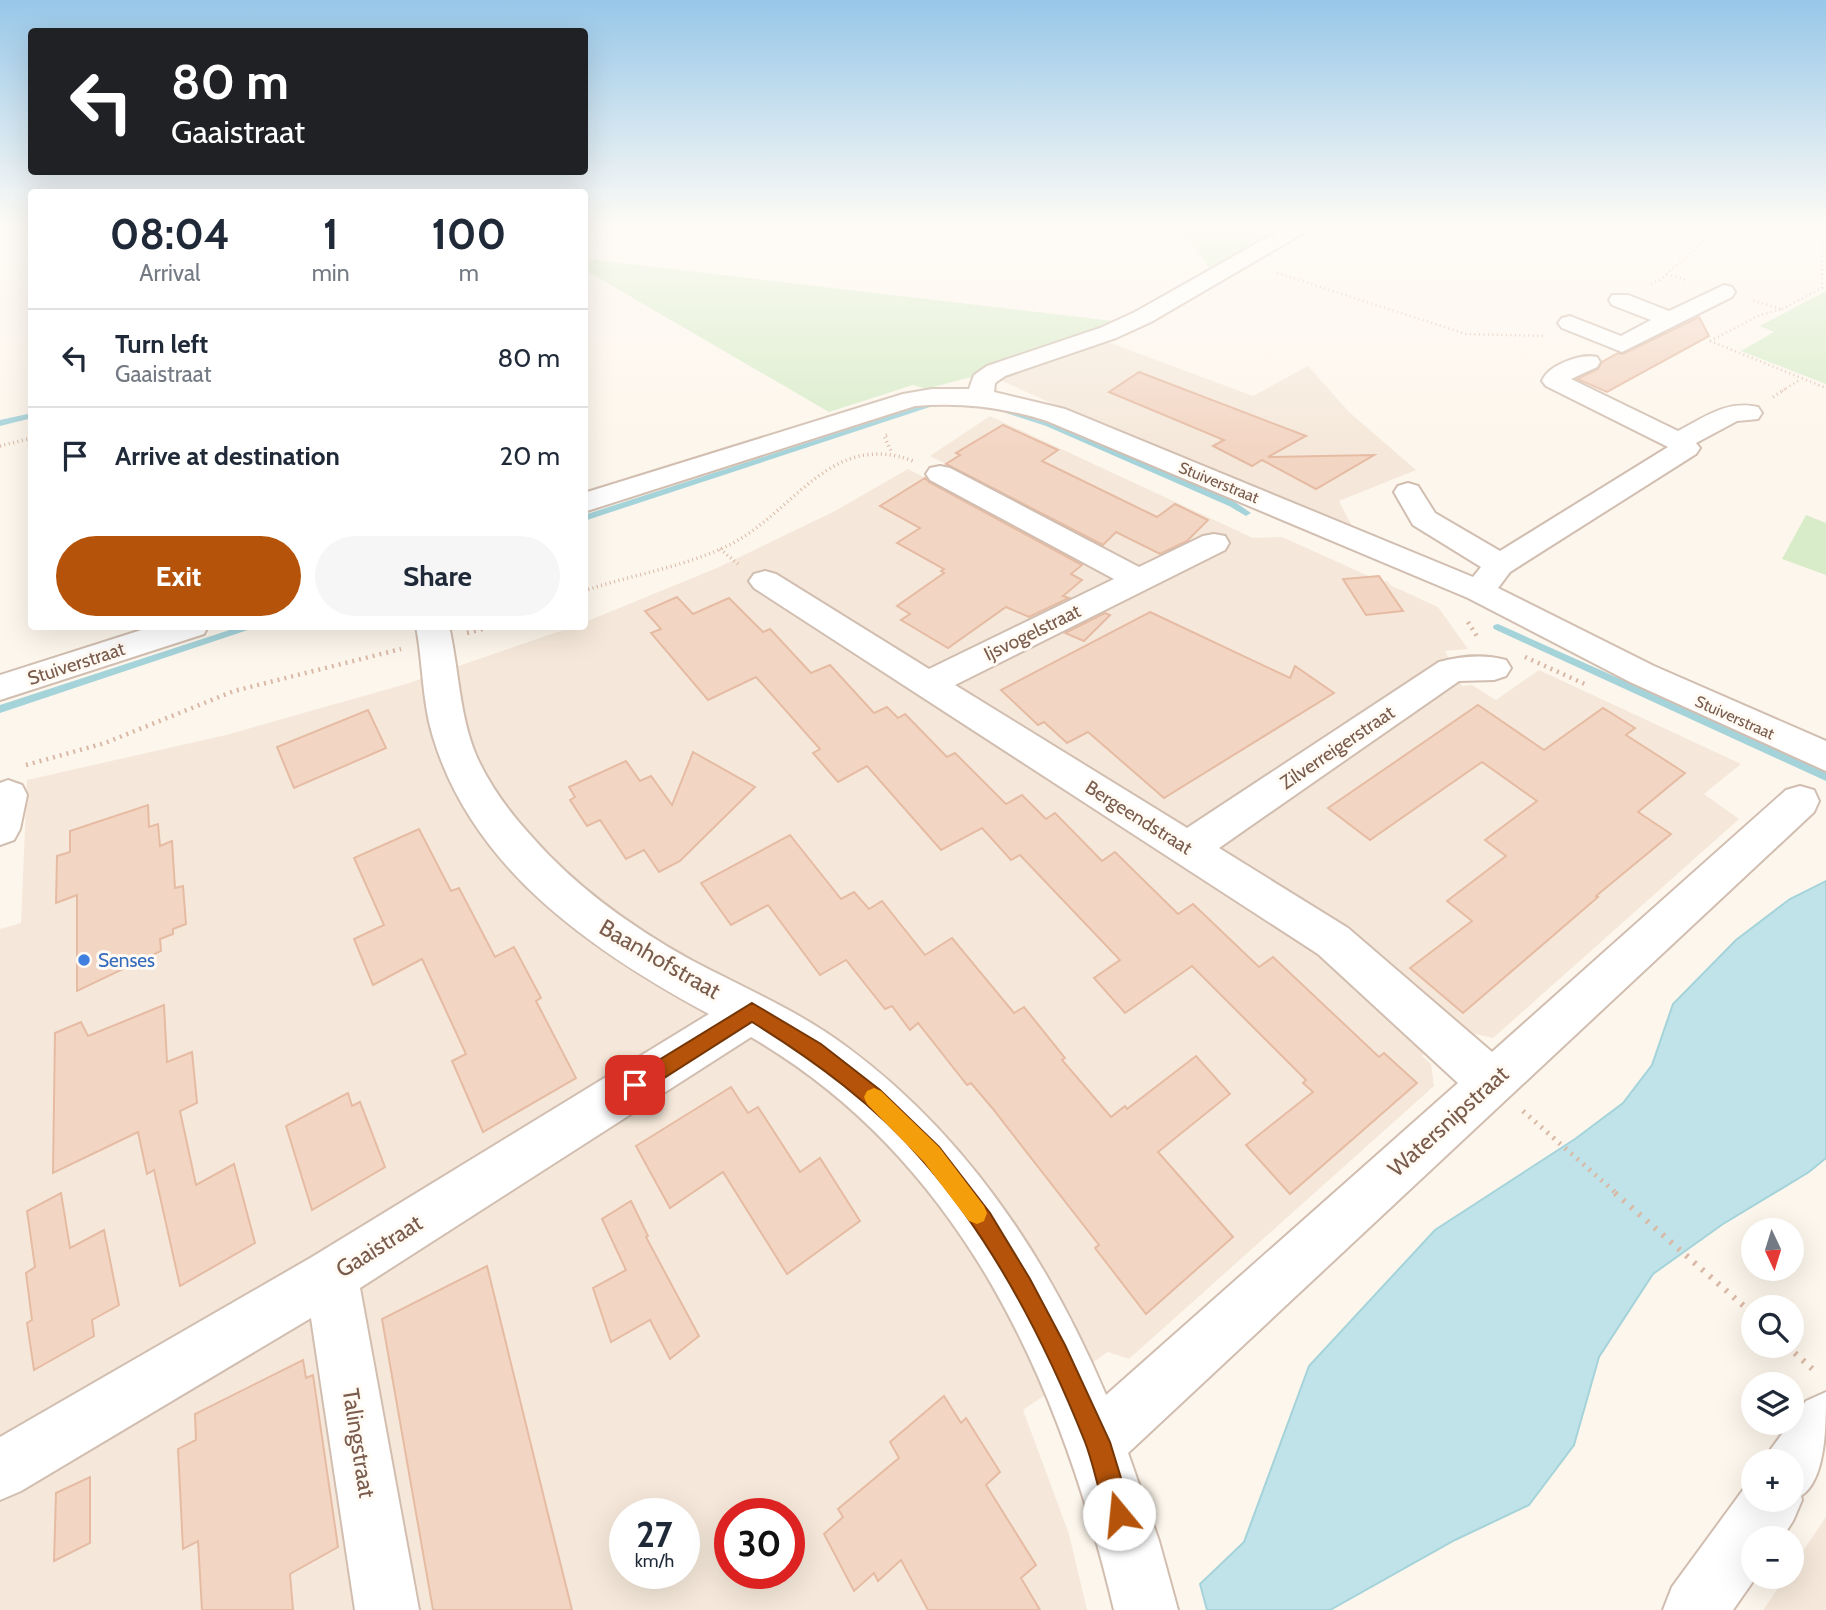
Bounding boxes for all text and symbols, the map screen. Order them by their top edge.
text: 80 m [171,52,289,111]
icon: left [56,56,147,147]
text: Gaaistraat [171,112,305,151]
text: 08:04 [110,208,230,260]
text: 1 [323,208,338,260]
text: 100 [431,208,506,260]
text: Arrival [139,259,200,287]
text: min [312,259,350,287]
text: m [459,259,479,287]
text: Turn left [115,328,208,360]
icon: left [56,339,94,377]
text: 80 m [497,342,560,374]
text: Gaaistraat [115,360,211,388]
icon: arrive [56,437,94,475]
text: Arrive at destination [115,440,340,472]
text: 20 m [500,440,560,472]
street label: Stuiverstraat [1176,458,1262,507]
button: Exit [56,536,301,616]
button: Share [315,536,560,616]
street label: Ijsvogelstraat [980,599,1085,666]
street label: Stuiverstraat [25,637,128,690]
street label: Stuiverstraat [1692,692,1778,744]
street label: Zilverreigerstraat [1276,700,1399,794]
street label: Bergeendstraat [1081,775,1197,860]
street label: Baanhofstraat [594,913,726,1005]
place label: Senses [98,949,155,972]
marker: Senses [76,952,92,968]
pin [605,1055,665,1115]
street label: Watersnipstraat [1382,1059,1514,1182]
icon: arrive [616,1066,654,1104]
street label: Gaaistraat [331,1208,427,1283]
north arrow [1741,1218,1804,1281]
map controls [1741,1218,1804,1589]
button: search [1741,1295,1804,1358]
button: layers [1741,1372,1804,1435]
street label: Talingstraat [337,1386,382,1500]
button: + [1741,1449,1804,1512]
position arrow [1082,1477,1156,1551]
speed limit sign: 30 [714,1498,805,1589]
text: 27 [636,1513,673,1556]
button: − [1741,1526,1804,1589]
text: km/h [635,1550,674,1572]

